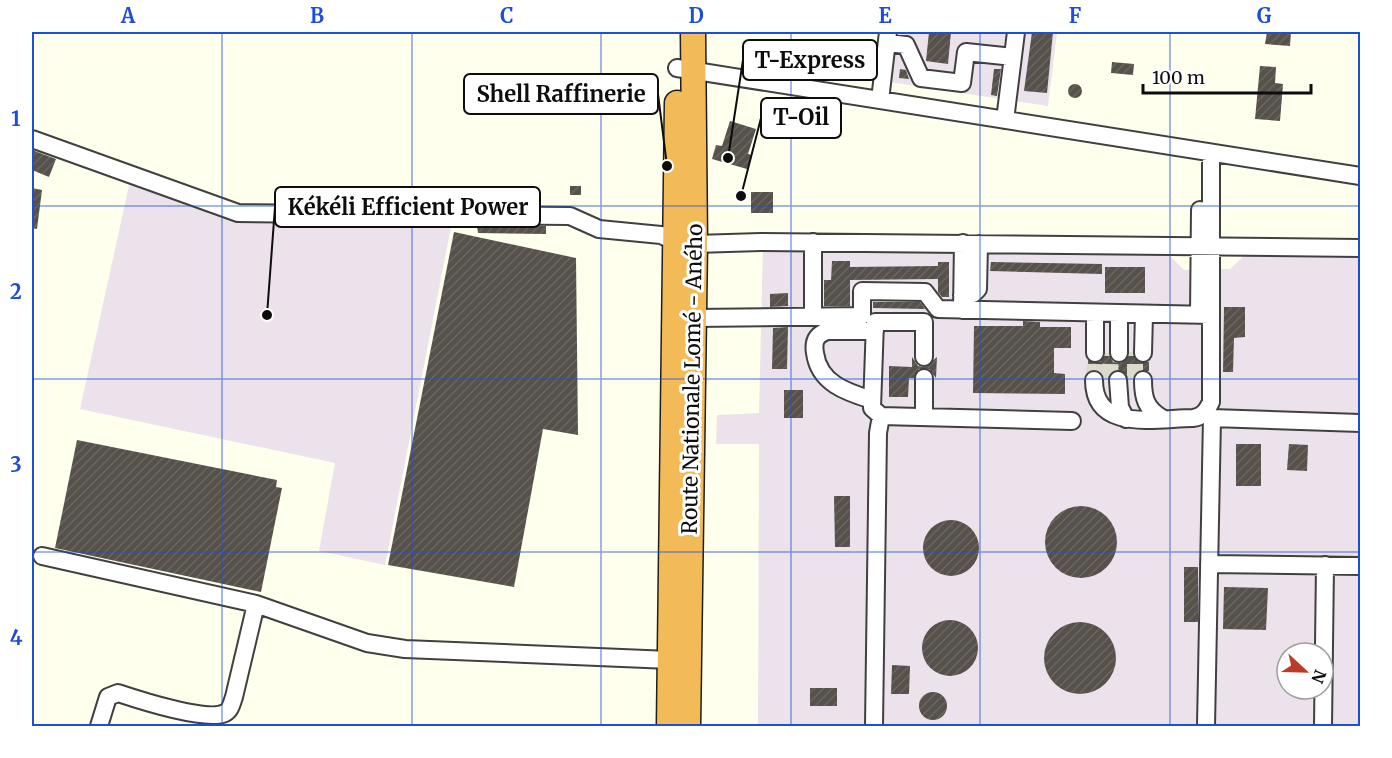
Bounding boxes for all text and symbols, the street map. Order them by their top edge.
text: A [120,3,136,28]
text: B [310,3,324,28]
text: C [500,3,514,28]
text: D [688,3,704,28]
text: E [878,3,892,28]
text: F [1069,3,1082,28]
text: G [1257,3,1272,28]
callout: T-Express [743,40,877,80]
text: T-Express [755,46,865,74]
scale bar [1143,57,1311,95]
text: 100 m [1152,66,1205,89]
callout: Shell Raffinerie [464,74,658,114]
text: Shell Raffinerie [476,80,646,108]
callout: T-Oil [761,98,841,138]
text: T-Oil [773,103,829,131]
text: 1 [11,106,21,131]
callout: Kékéli Efficient Power [275,187,540,227]
text: Kékéli Efficient Power [288,193,528,221]
street label: Route Nationale Lomé - Aného [676,223,708,535]
text: 2 [10,279,22,304]
text: 3 [10,452,22,477]
text: 4 [10,625,23,650]
north arrow [1275,641,1335,701]
text: N [1307,667,1331,687]

